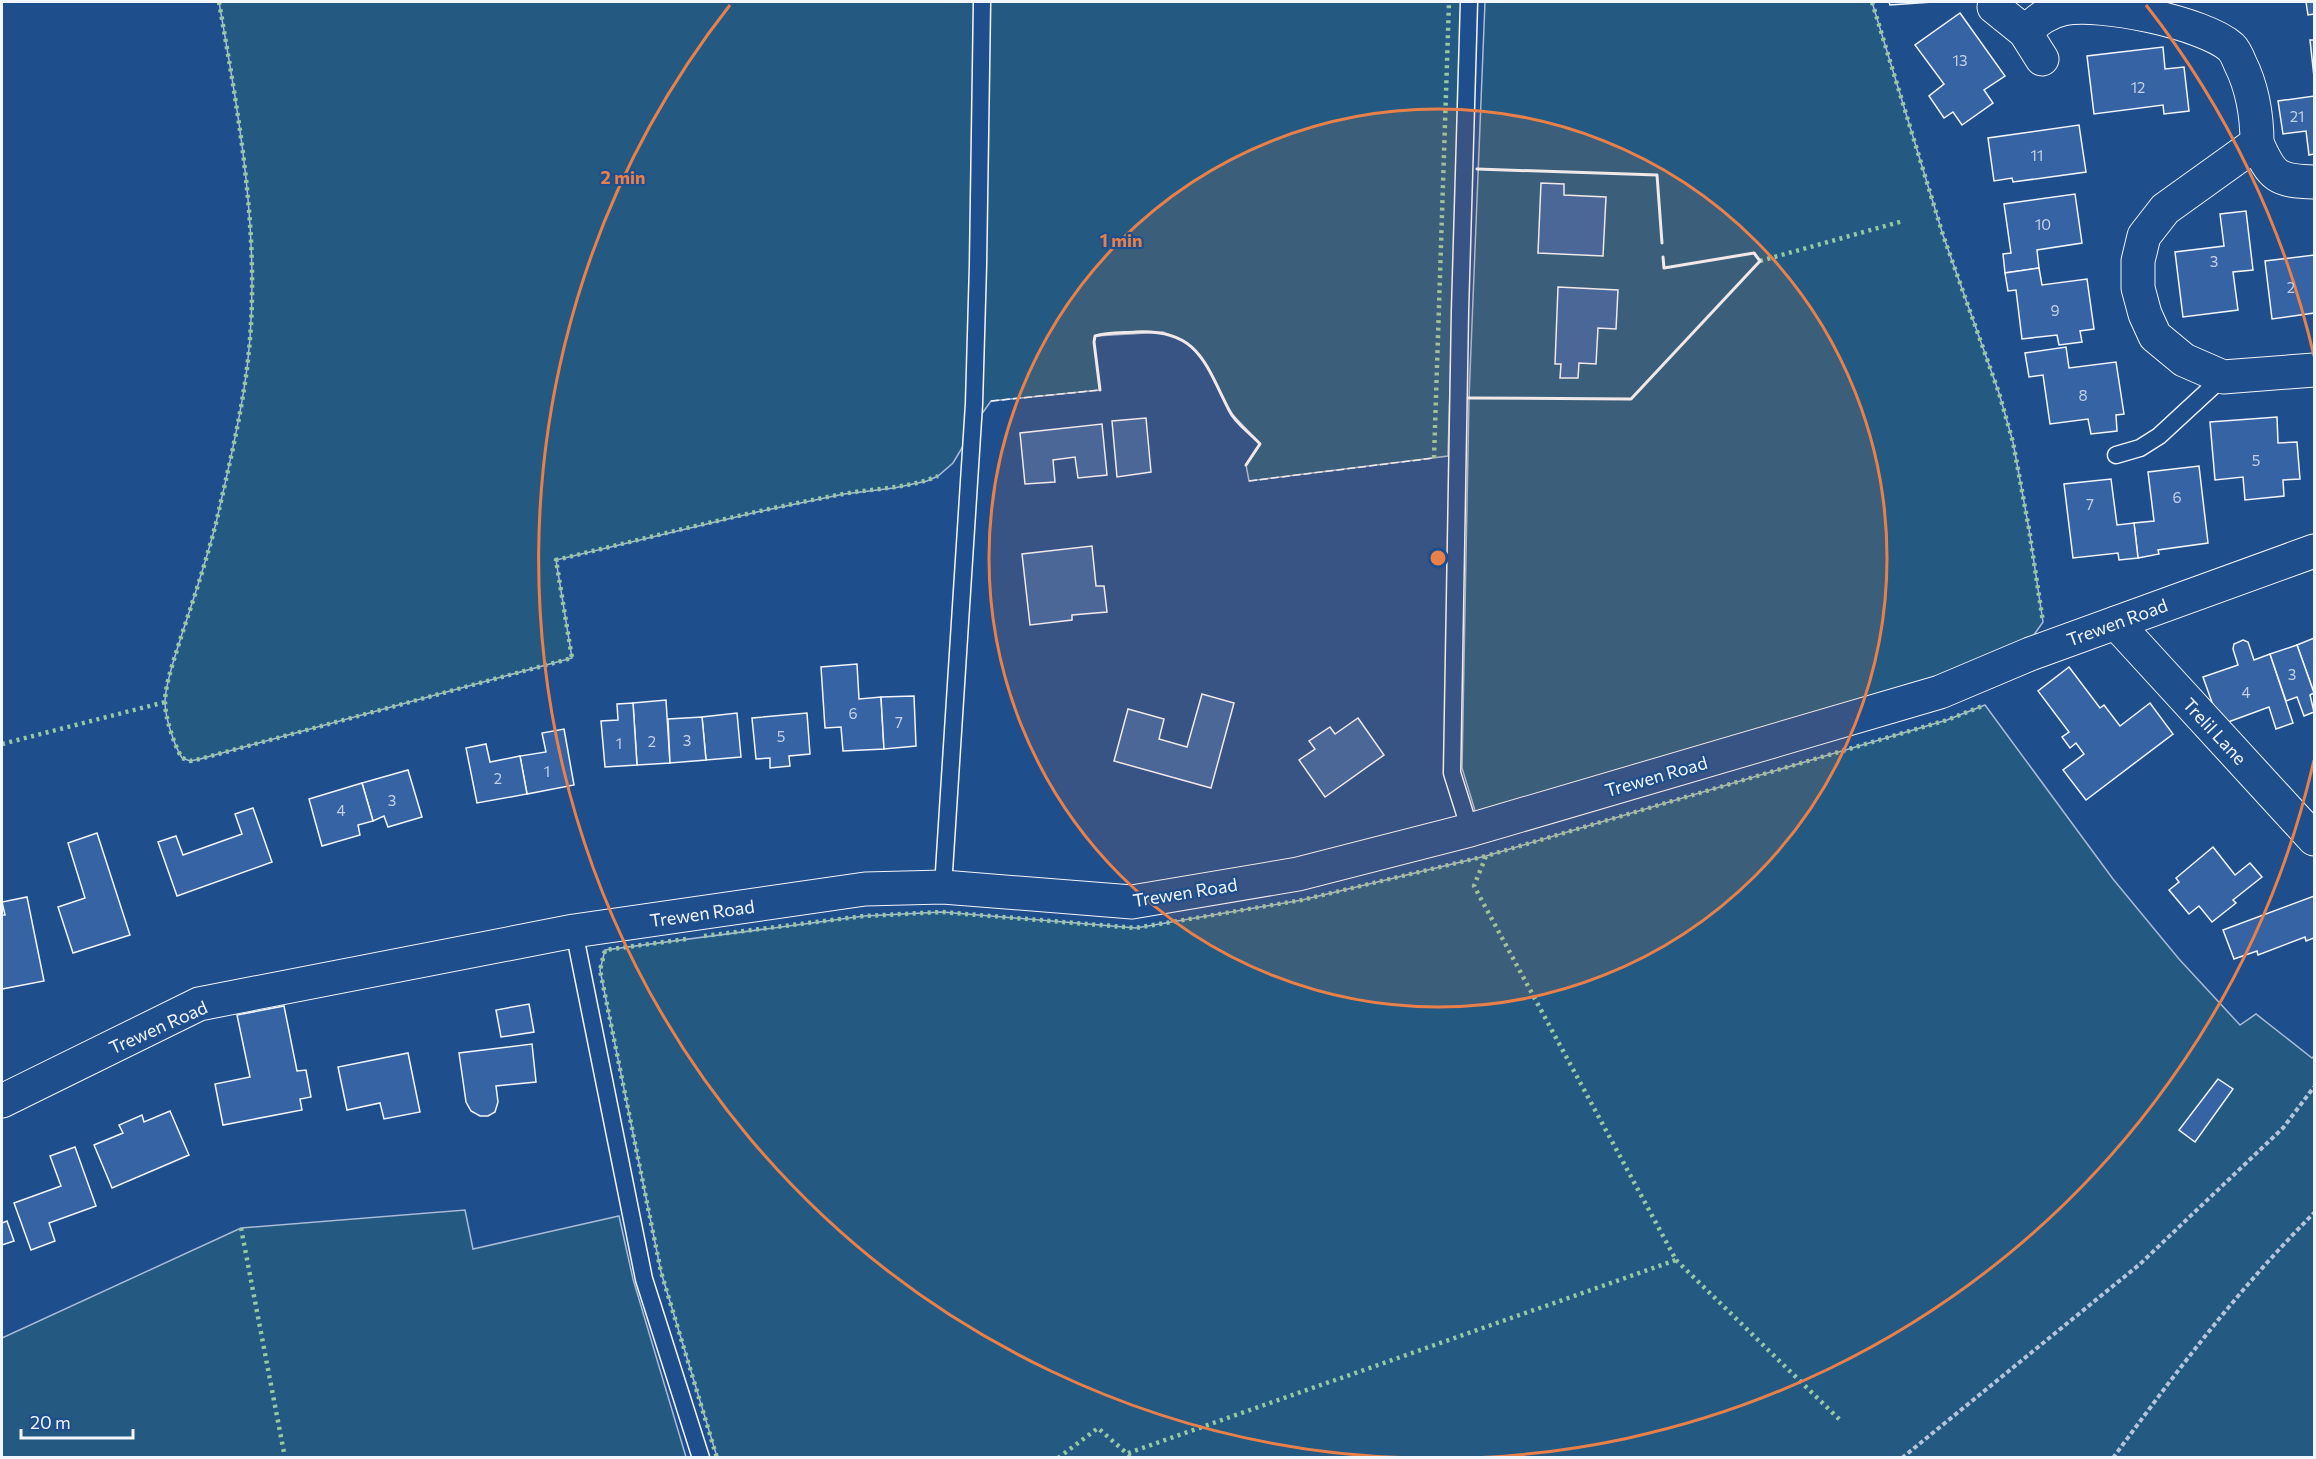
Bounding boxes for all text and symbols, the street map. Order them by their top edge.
house number: 13 [1953,51,1967,69]
house number: 12 [2131,78,2145,96]
house number: 21 [2290,107,2304,125]
house number: 11 [2031,146,2043,164]
text: 2 min [601,166,645,188]
house number: 10 [2035,215,2051,233]
text: 1 min [1100,229,1142,251]
house number: 3 [2210,252,2218,270]
house number: 2 [2287,278,2295,296]
house number: 9 [2050,301,2060,319]
house number: 8 [2078,386,2088,404]
house number: 5 [2252,451,2260,469]
house number: 6 [2172,488,2182,506]
house number: 7 [2086,495,2094,513]
centre of rings [1428,548,1448,568]
street label: Trewen Road [2064,594,2170,650]
house number: 3 [2288,665,2296,683]
house number: 4 [2242,683,2251,701]
street label: Trelil Lane [2179,693,2251,769]
house number: 6 [848,704,858,722]
house number: 7 [895,713,903,731]
house number: 5 [777,727,785,745]
house number: 3 [683,731,691,749]
house number: 2 [648,732,656,750]
house number: 1 [616,734,622,752]
street label: Trewen Road [1602,751,1710,801]
house number: 1 [544,762,550,780]
house number: 2 [494,769,502,787]
house number: 3 [388,791,396,809]
house number: 4 [337,801,346,819]
street label: Trewen Road [1131,873,1239,911]
street label: Trewen Road [648,895,756,931]
street label: Trewen Road [105,995,211,1059]
scale bar [21,1402,134,1440]
text: 20 m [30,1411,71,1433]

